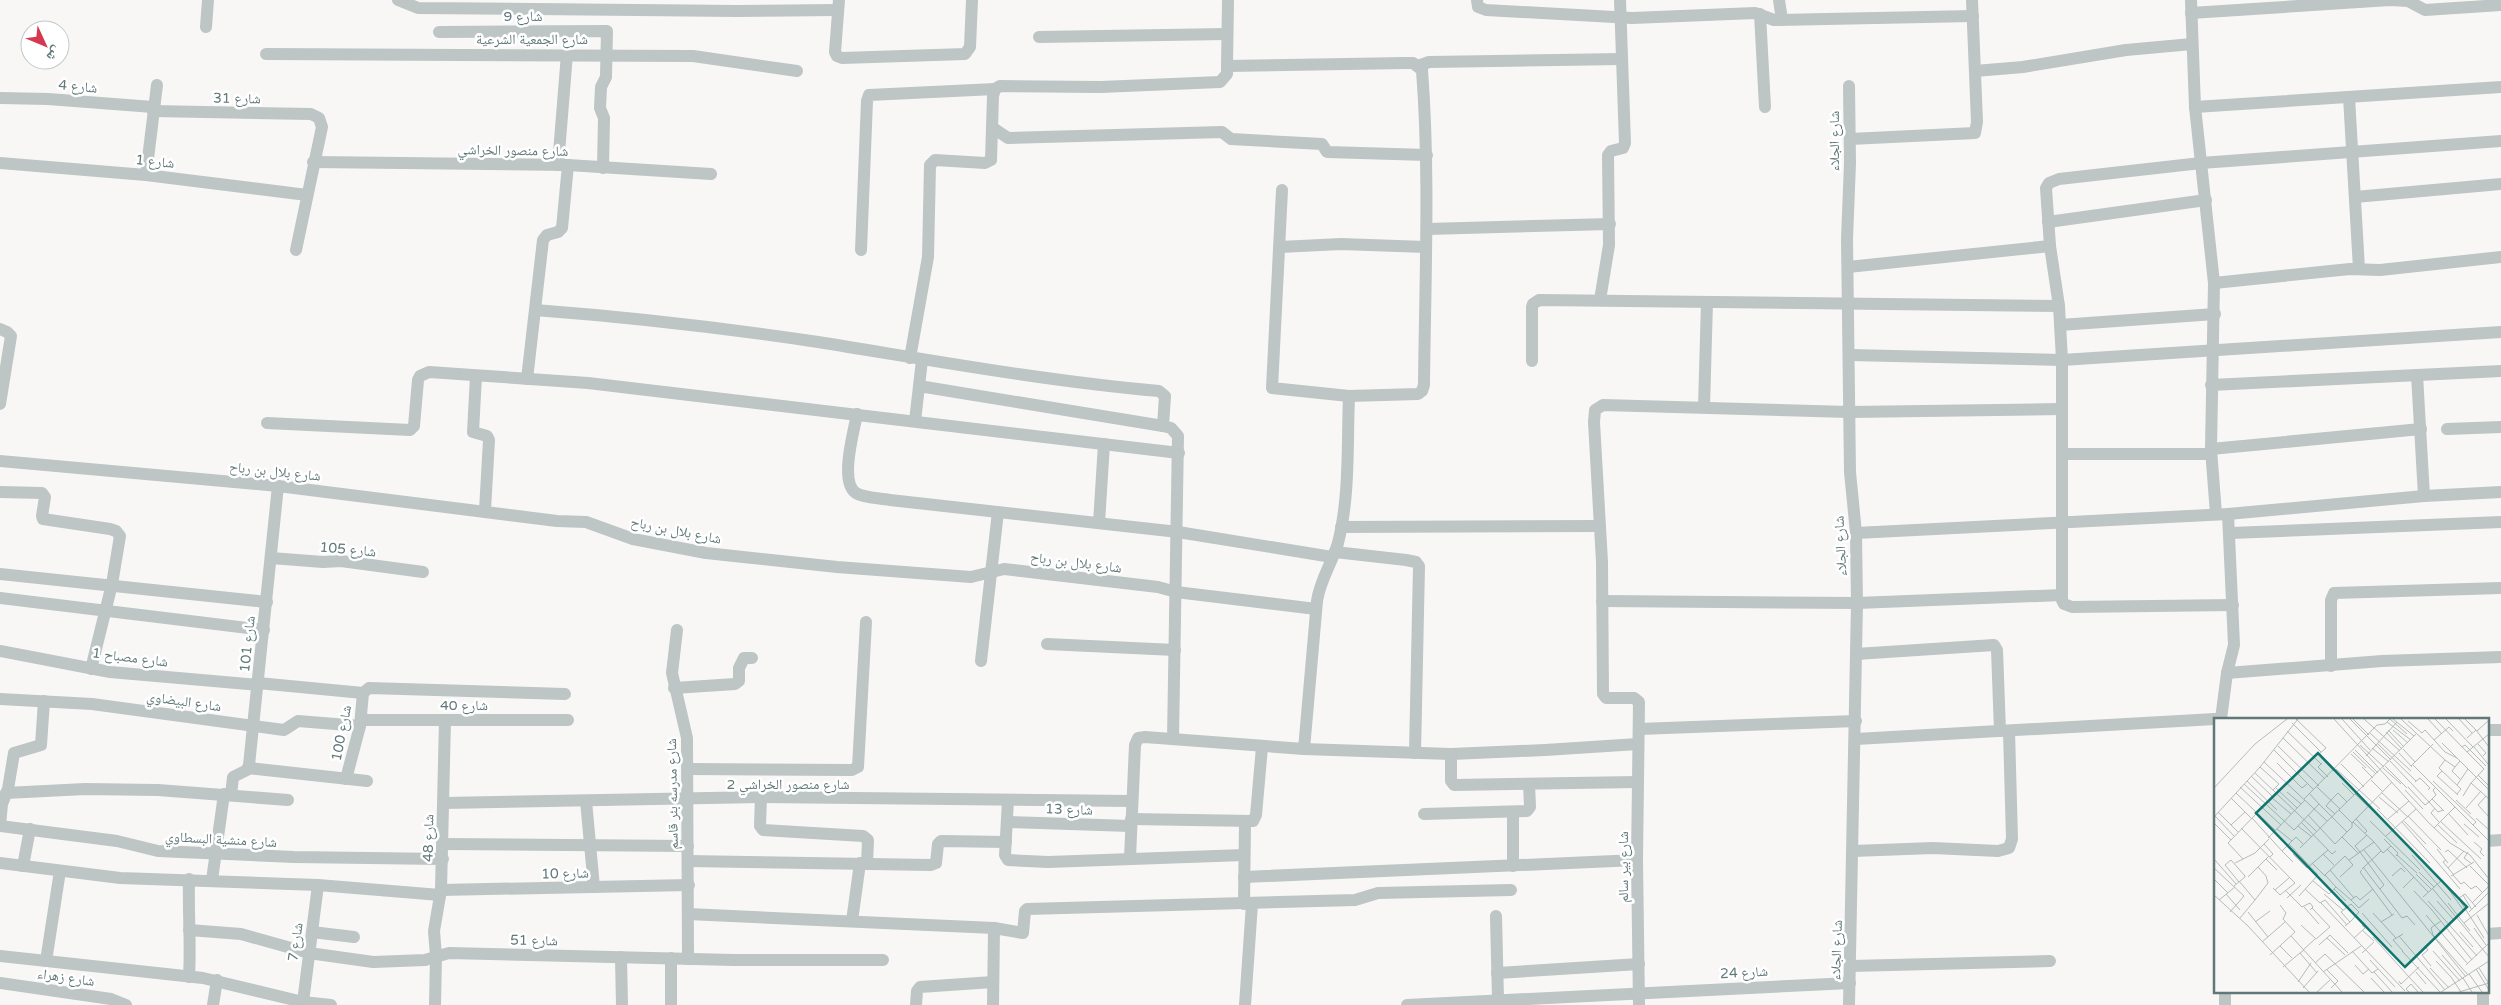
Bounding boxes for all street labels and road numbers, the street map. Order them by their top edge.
street label: شارع 9 [503,8,543,26]
street label: شارع الجمعية الشرعية [476,31,588,49]
street label: شارع 4 [58,76,98,98]
street label: شارع 31 [213,90,261,108]
street label: شارع الجلاء [1826,111,1844,171]
street label: شارع منصور الخراشي [457,141,568,163]
street label: شارع 1 [135,151,175,173]
street label: شارع بلال بن رباح [228,458,322,486]
street label: شارع بلال بن رباح [629,513,723,549]
street label: شارع الجلاء [1830,515,1852,577]
street label: شارع 105 [319,539,377,561]
street label: شارع بلال بن رباح [1029,548,1123,578]
street label: شارع 101 [236,615,260,673]
street label: شارع مصباح 1 [91,644,169,672]
street label: شارع البيضاوي [145,688,222,718]
street label: شارع 40 [440,697,488,715]
street label: شارع 100 [328,704,356,763]
street label: شارع مدرسه بئر قاسم [663,738,683,850]
street label: شارع منصور الخراشي 2 [726,776,850,796]
street label: شارع 13 [1045,800,1093,820]
street label: شارع 48 [420,814,438,862]
street label: شارع منشية البسطاوي [164,828,277,853]
street label: شارع بير سالم [1615,831,1633,903]
street label: شارع 10 [541,865,589,883]
street label: شارع الجلاء [1827,919,1847,981]
street label: شارع 7 [284,922,308,963]
street label: شارع 51 [510,932,558,950]
street label: شارع 24 [1720,963,1768,983]
street label: شارع زهراء [36,965,96,991]

